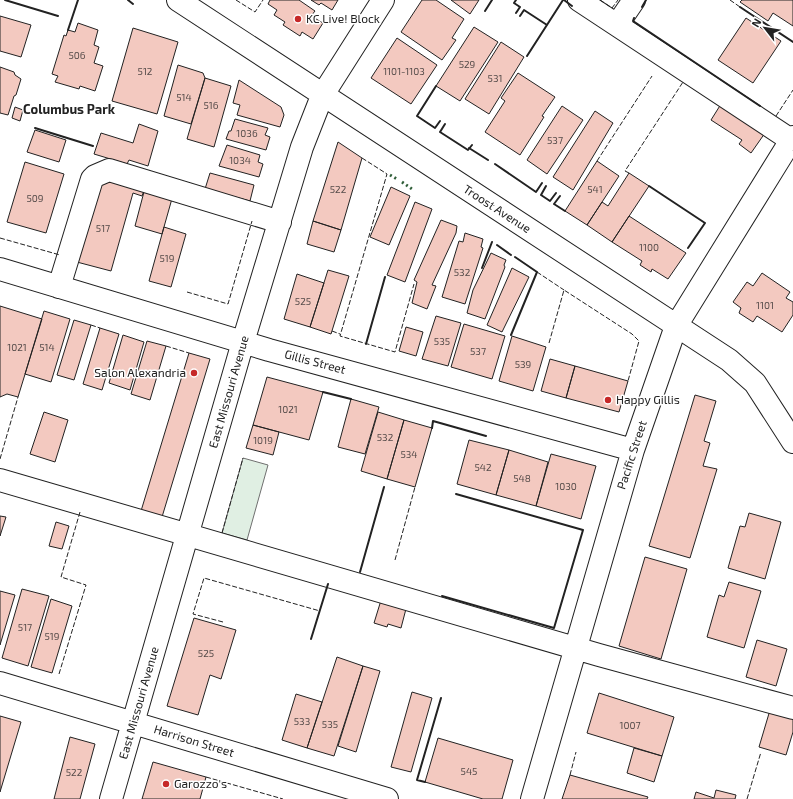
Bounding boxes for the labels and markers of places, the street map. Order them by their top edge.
place label: KC Live! Block [306,11,380,25]
marker: KC Live! Block [293,14,303,24]
place label: Salon Alexandria [94,365,186,379]
marker: Salon Alexandria [189,368,199,378]
place label: Happy Gillis [616,392,680,406]
marker: Happy Gillis [603,395,613,405]
place label: Garozzo's [174,776,227,790]
marker: Garozzo's [161,779,171,789]

